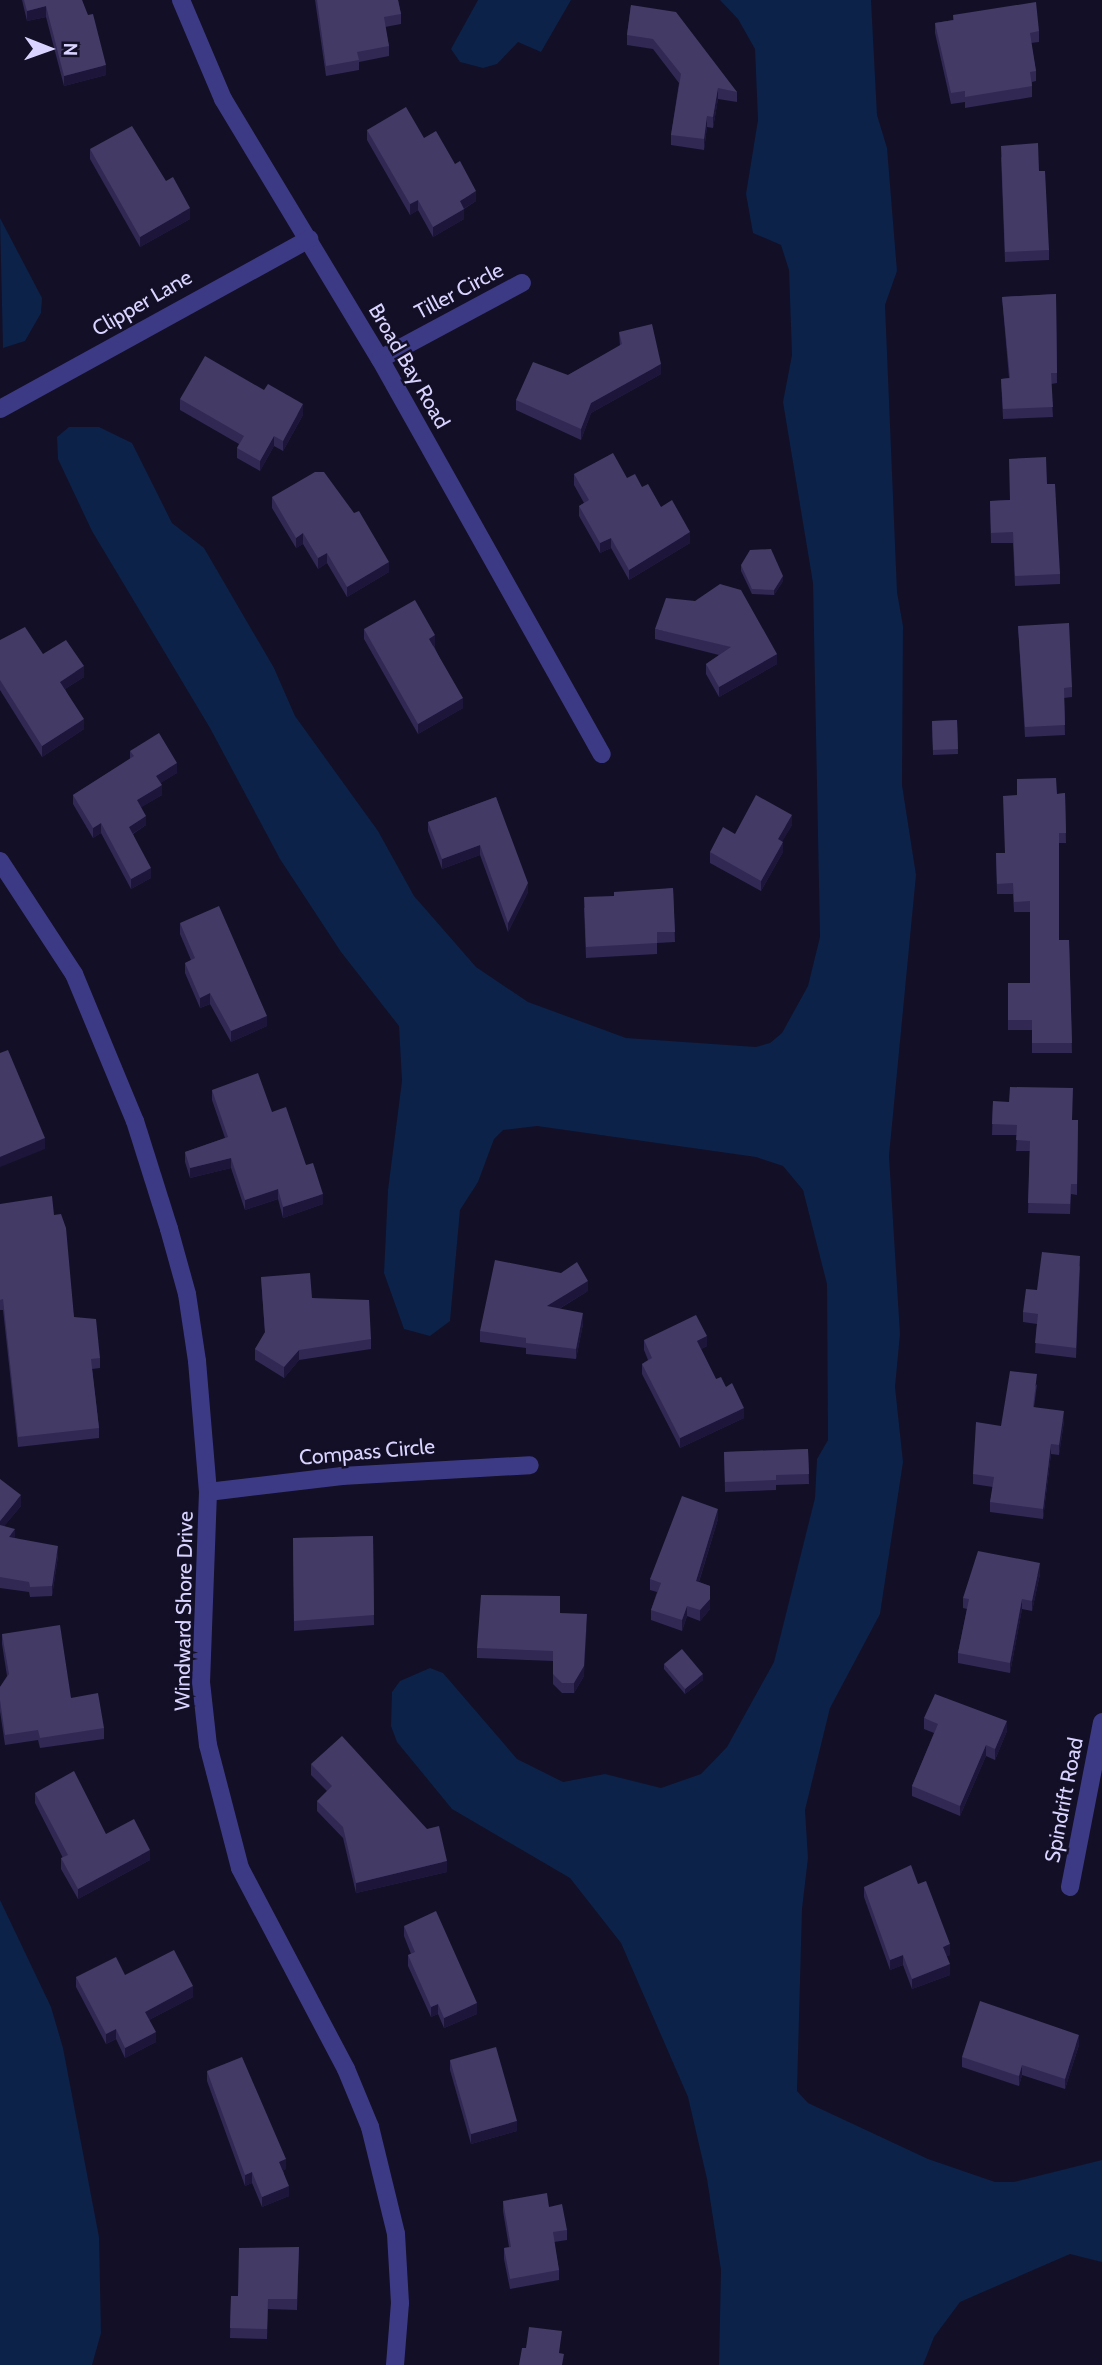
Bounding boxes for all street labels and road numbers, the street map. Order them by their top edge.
street label: Tiller Circle [410,257,508,325]
street label: Clipper Lane [88,264,196,342]
street label: Broad Bay Road [363,299,455,433]
street label: Compass Circle [298,1434,436,1470]
street label: Windward Shore Drive [170,1511,198,1711]
street label: Spindrift Road [1040,1735,1088,1865]

